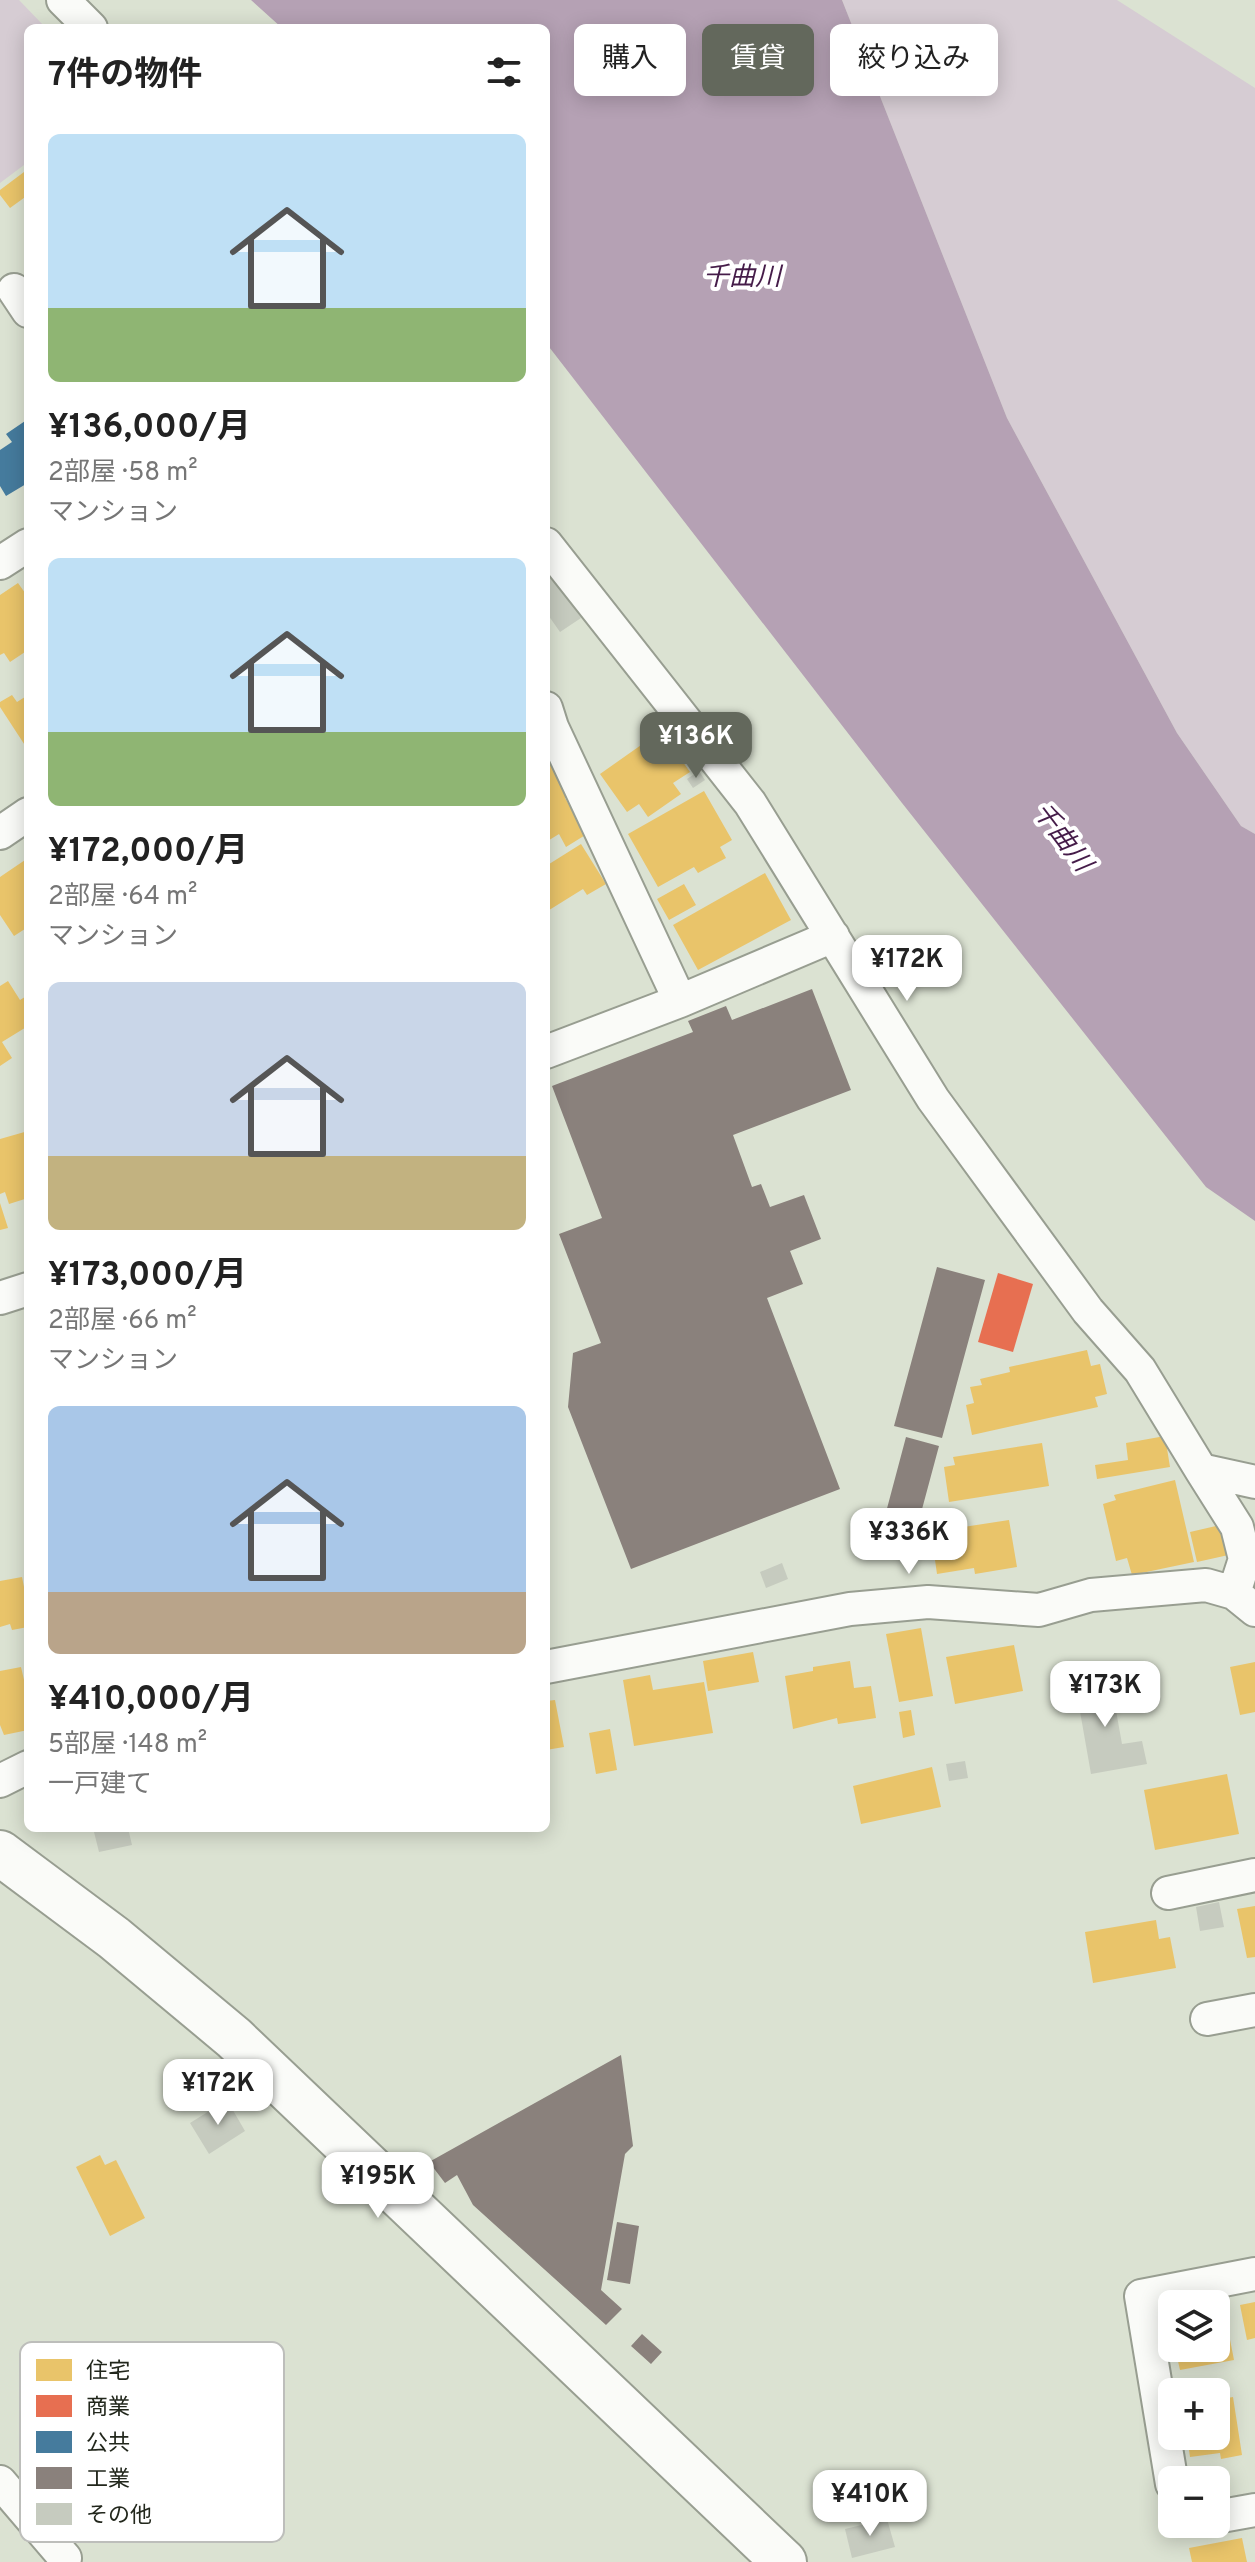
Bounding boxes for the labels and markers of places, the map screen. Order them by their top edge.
pin: ¥136K [640,712,752,780]
pin: ¥172K [851,935,963,1003]
pin: ¥336K [853,1508,965,1576]
pin: ¥173K [1049,1661,1161,1729]
pin: ¥172K [162,2059,274,2127]
pin: ¥195K [322,2152,434,2220]
pin: ¥410K [814,2470,926,2538]

